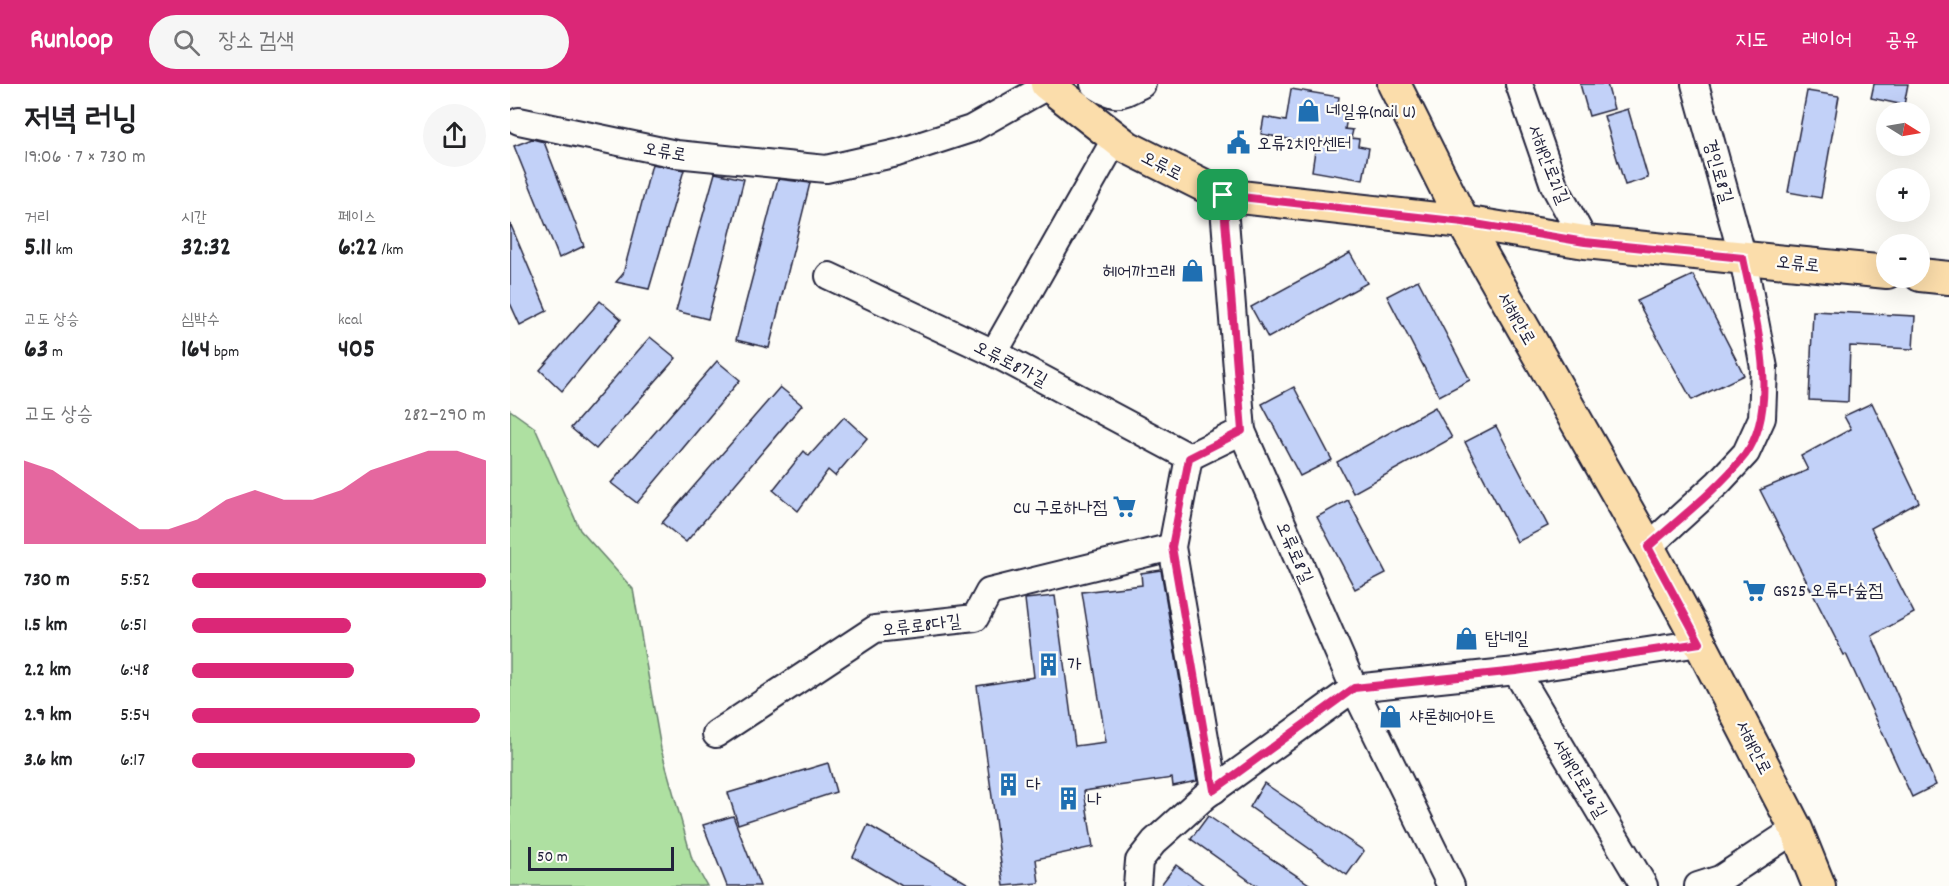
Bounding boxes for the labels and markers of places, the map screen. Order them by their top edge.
shop icon: 네일유(nail U) [1295,98,1321,124]
place label: 네일유(nail U) [1326,101,1416,126]
public building icon: 오류2치안센터 [1226,130,1252,156]
place label: 오류2치안센터 [1257,133,1352,158]
pin [1197,169,1248,220]
shop icon: 헤어까끄래 [1180,258,1206,284]
place label: 헤어까끄래 [1103,261,1175,286]
supermarket icon: CU 구로하나점 [1112,494,1138,520]
place label: CU 구로하나점 [1013,497,1108,522]
supermarket icon: GS25 오류다숲점 [1742,577,1768,603]
place label: GS25 오류다숲점 [1773,580,1883,605]
shop icon: 탑네일 [1454,625,1480,651]
place label: 탑네일 [1485,628,1529,653]
building icon: 가 [1036,651,1062,677]
place label: 가 [1067,654,1082,679]
shop icon: 샤론헤어아트 [1378,703,1404,729]
place label: 샤론헤어아트 [1409,706,1496,731]
building icon: 다 [995,771,1021,797]
place label: 다 [1026,774,1041,799]
building icon: 나 [1056,786,1082,812]
place label: 나 [1087,789,1102,814]

